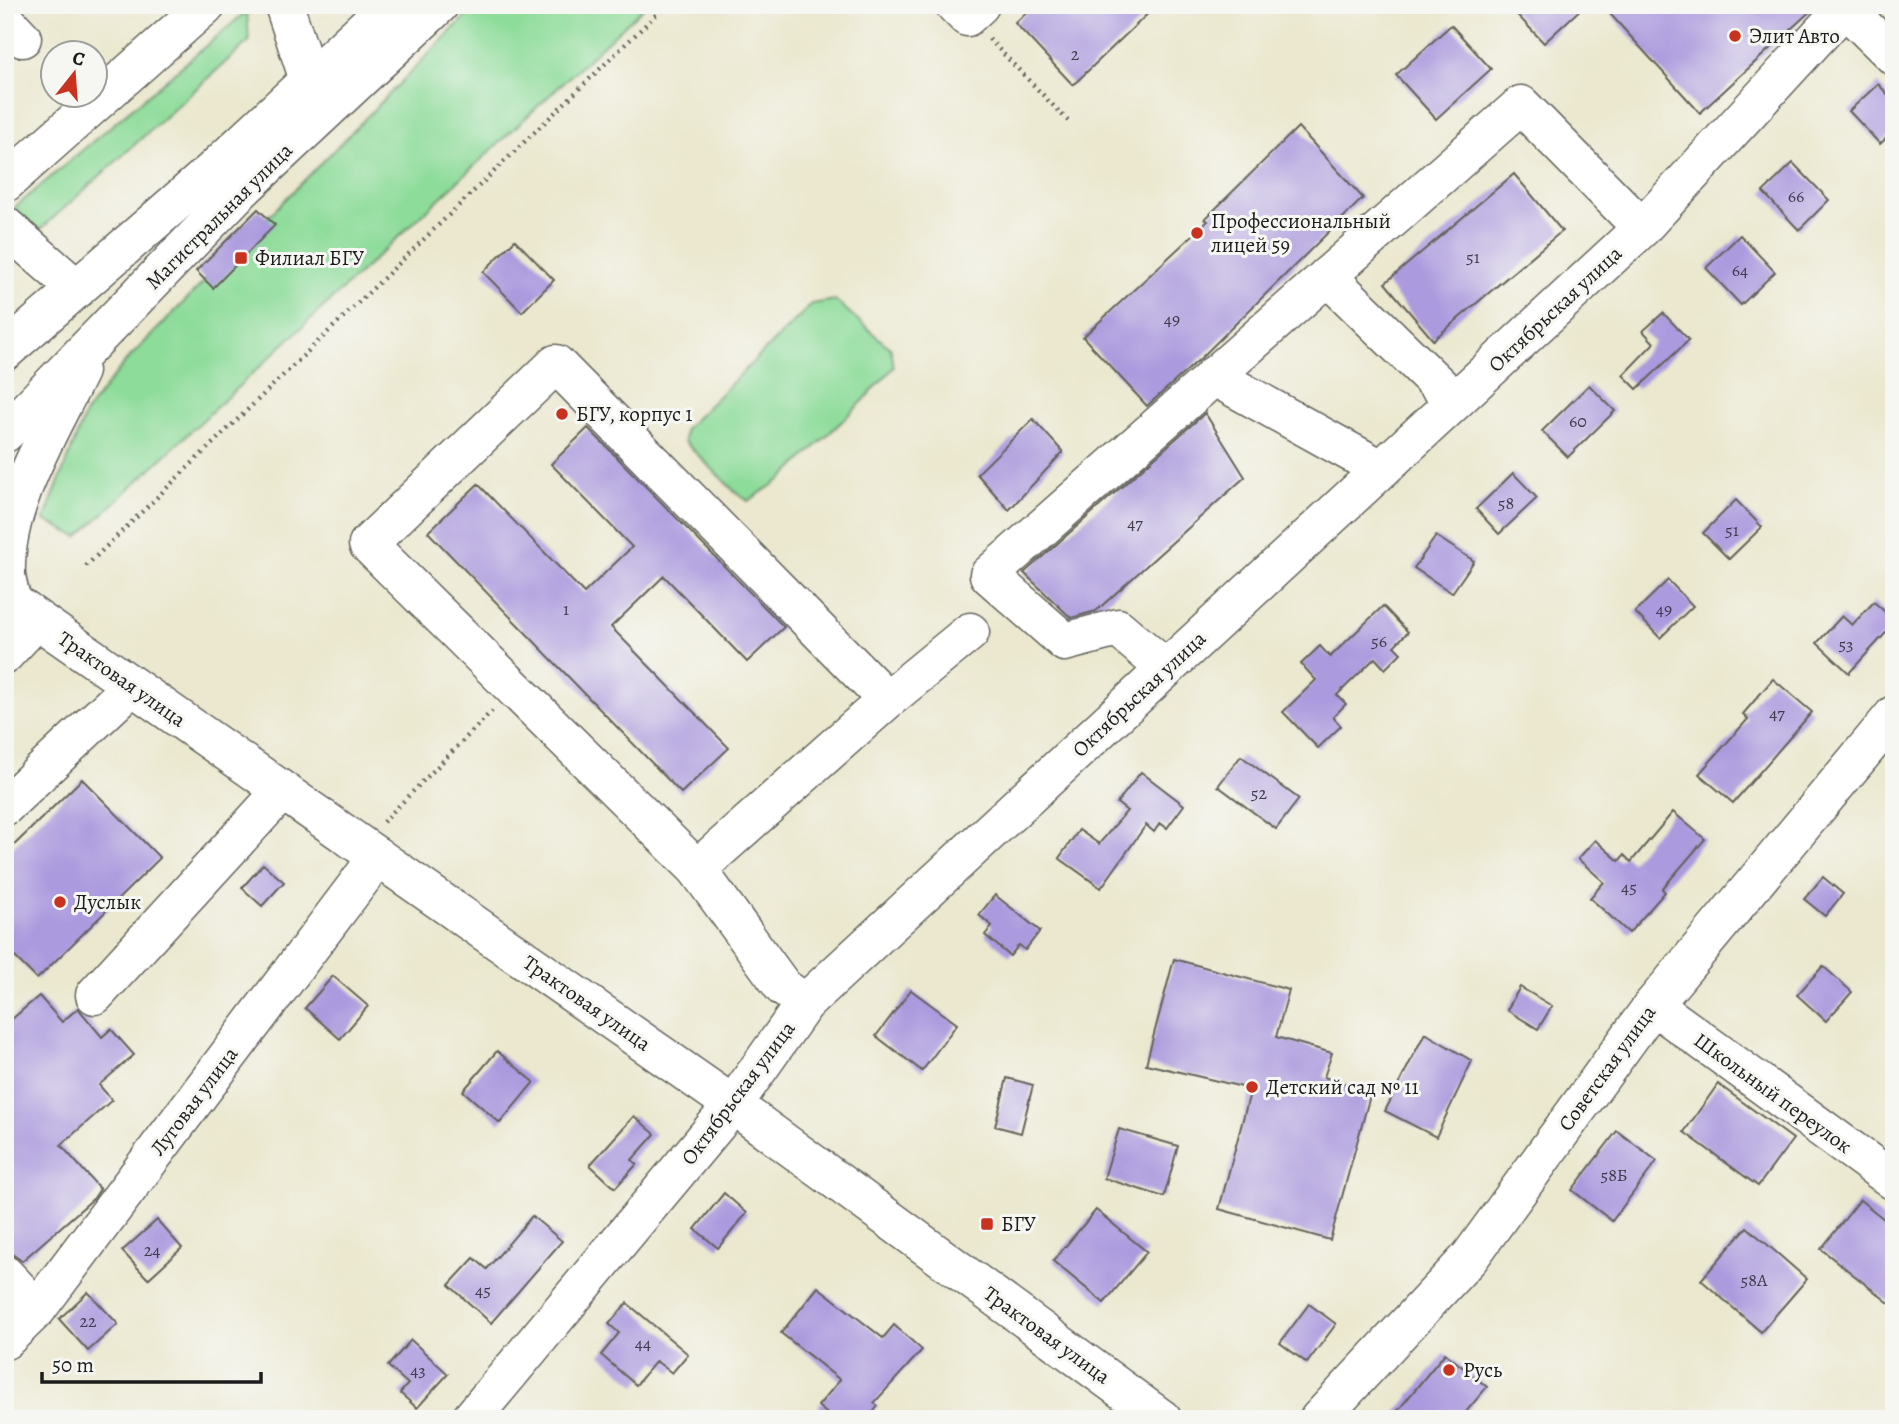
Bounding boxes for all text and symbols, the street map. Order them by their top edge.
place label: Элит Авто [1749,22,1840,50]
marker: Элит Авто [1727,28,1743,44]
north arrow [38,38,108,108]
house number: 2 [1071,42,1080,66]
text: С [69,45,88,73]
street label: Магистральная улица [139,136,299,296]
house number: 66 [1788,184,1804,208]
place label: Профессиональный лицей 59 [1211,207,1391,259]
marker: Профессиональный лицей 59 [1189,225,1205,241]
street label: Октябрьская улица [1482,239,1628,378]
place label: Филиал БГУ [255,244,364,272]
house number: 51 [1466,245,1480,269]
marker: Филиал БГУ [233,250,249,266]
house number: 64 [1732,258,1748,282]
house number: 49 [1164,307,1180,331]
place label: БГУ, корпус 1 [576,400,693,428]
marker: БГУ, корпус 1 [554,406,570,422]
house number: 60 [1569,409,1587,433]
house number: 58 [1498,491,1514,515]
house number: 47 [1127,511,1143,535]
house number: 51 [1725,518,1739,542]
house number: 1 [563,597,569,621]
house number: 49 [1656,597,1672,621]
street label: Октябрьская улица [1066,624,1212,763]
street label: Трактовая улица [53,625,192,734]
house number: 56 [1371,629,1387,653]
house number: 53 [1838,632,1854,656]
house number: 47 [1769,701,1785,725]
house number: 52 [1251,781,1268,805]
house number: 45 [1621,875,1637,899]
place label: Дуслык [74,888,141,916]
marker: Дуслык [52,894,68,910]
street label: Трактовая улица [518,949,657,1058]
street label: Советская улица [1552,999,1662,1137]
street label: Октябрьская улица [675,1015,802,1171]
street label: Школьный переулок [1688,1026,1858,1160]
street label: Луговая улица [144,1041,244,1161]
place label: Детский сад № 11 [1266,1073,1419,1101]
marker: Детский сад № 11 [1244,1079,1260,1095]
house number: 58Б [1600,1163,1628,1187]
place label: БГУ [1001,1210,1036,1238]
marker: БГУ [979,1216,995,1232]
house number: 24 [144,1238,160,1262]
house number: 58А [1741,1268,1768,1292]
house number: 45 [475,1278,491,1302]
street label: Трактовая улица [978,1280,1116,1391]
house number: 22 [79,1309,97,1333]
house number: 44 [635,1331,651,1355]
scale bar [42,1340,261,1384]
text: 50 m [52,1351,94,1379]
place label: Русь [1463,1356,1502,1384]
house number: 43 [410,1358,426,1382]
marker: Русь [1441,1362,1457,1378]

